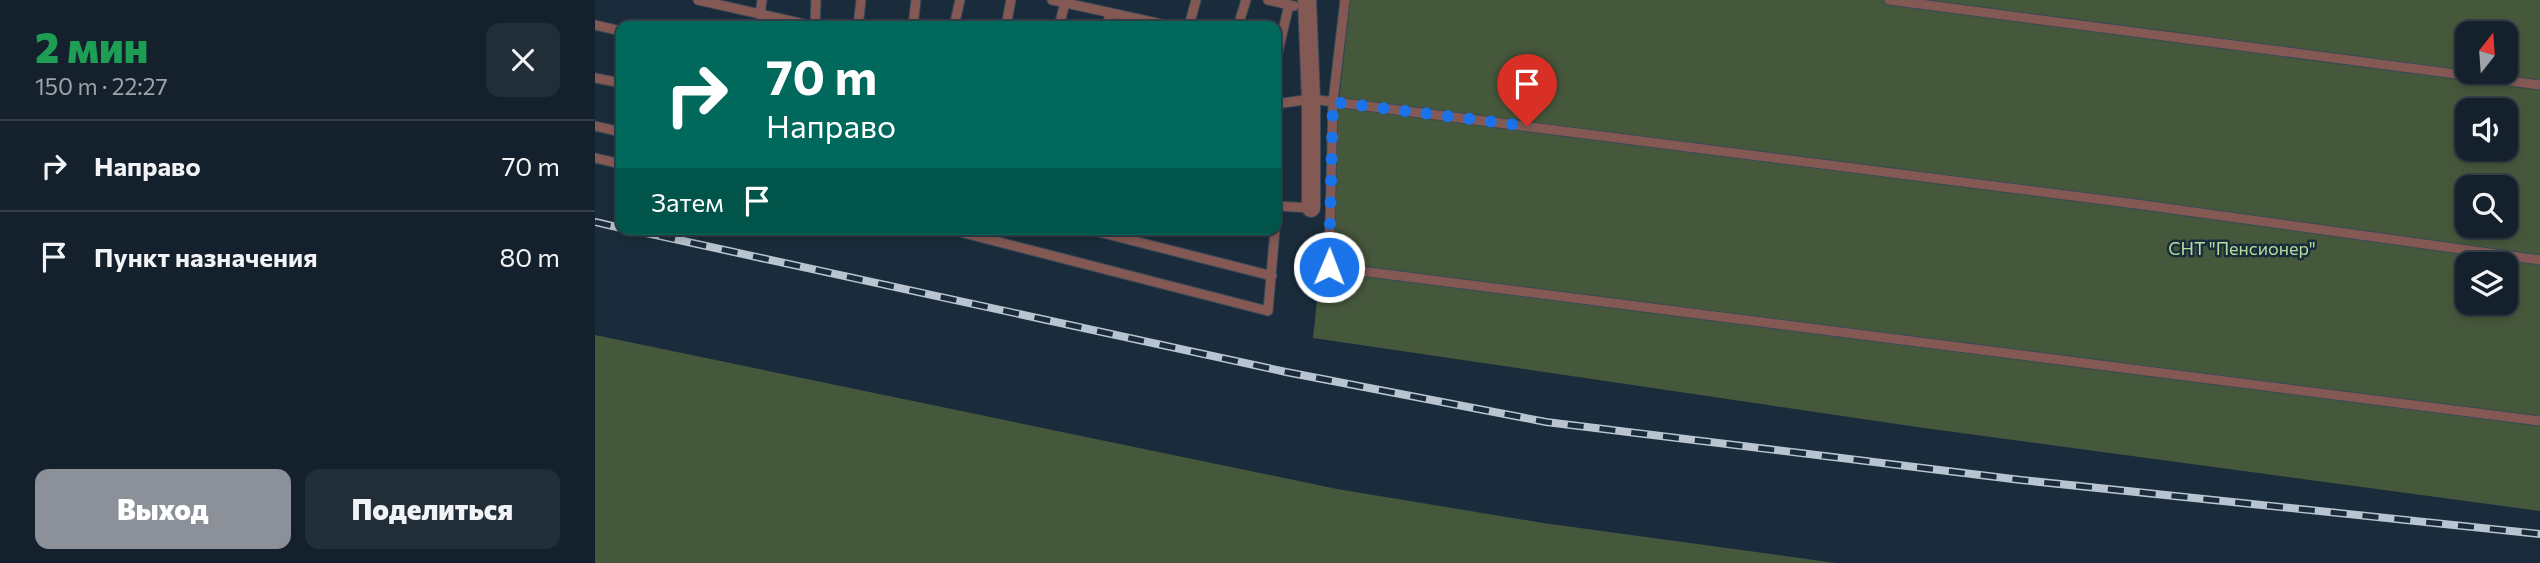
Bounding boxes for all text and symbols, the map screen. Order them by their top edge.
text: 2 мин [35,20,148,72]
north arrow [2455,21,2518,84]
map controls [2455,21,2518,315]
button: close [486,23,560,97]
text: 70 m [766,45,877,105]
icon: right [651,49,742,140]
pin [1497,54,1557,126]
icon: arrive [1508,65,1546,103]
text: 150 m · 22:27 [35,72,168,100]
button: sound [2455,98,2518,161]
text: Направо [766,105,896,145]
icon: right [35,147,73,185]
text: Направо [94,150,201,181]
text: 70 m [502,150,560,181]
button: search [2455,175,2518,238]
icon: arrive [738,182,776,220]
text: Затем [651,186,724,217]
position arrow [1292,230,1366,304]
park label: СНТ "Пенсионер" [2168,237,2316,259]
icon: arrive [35,238,73,276]
text: Пункт назначения [94,241,318,272]
text: 80 m [500,241,560,272]
button: layers [2455,252,2518,315]
button: Выход [35,469,291,549]
button: Поделиться [305,469,560,549]

